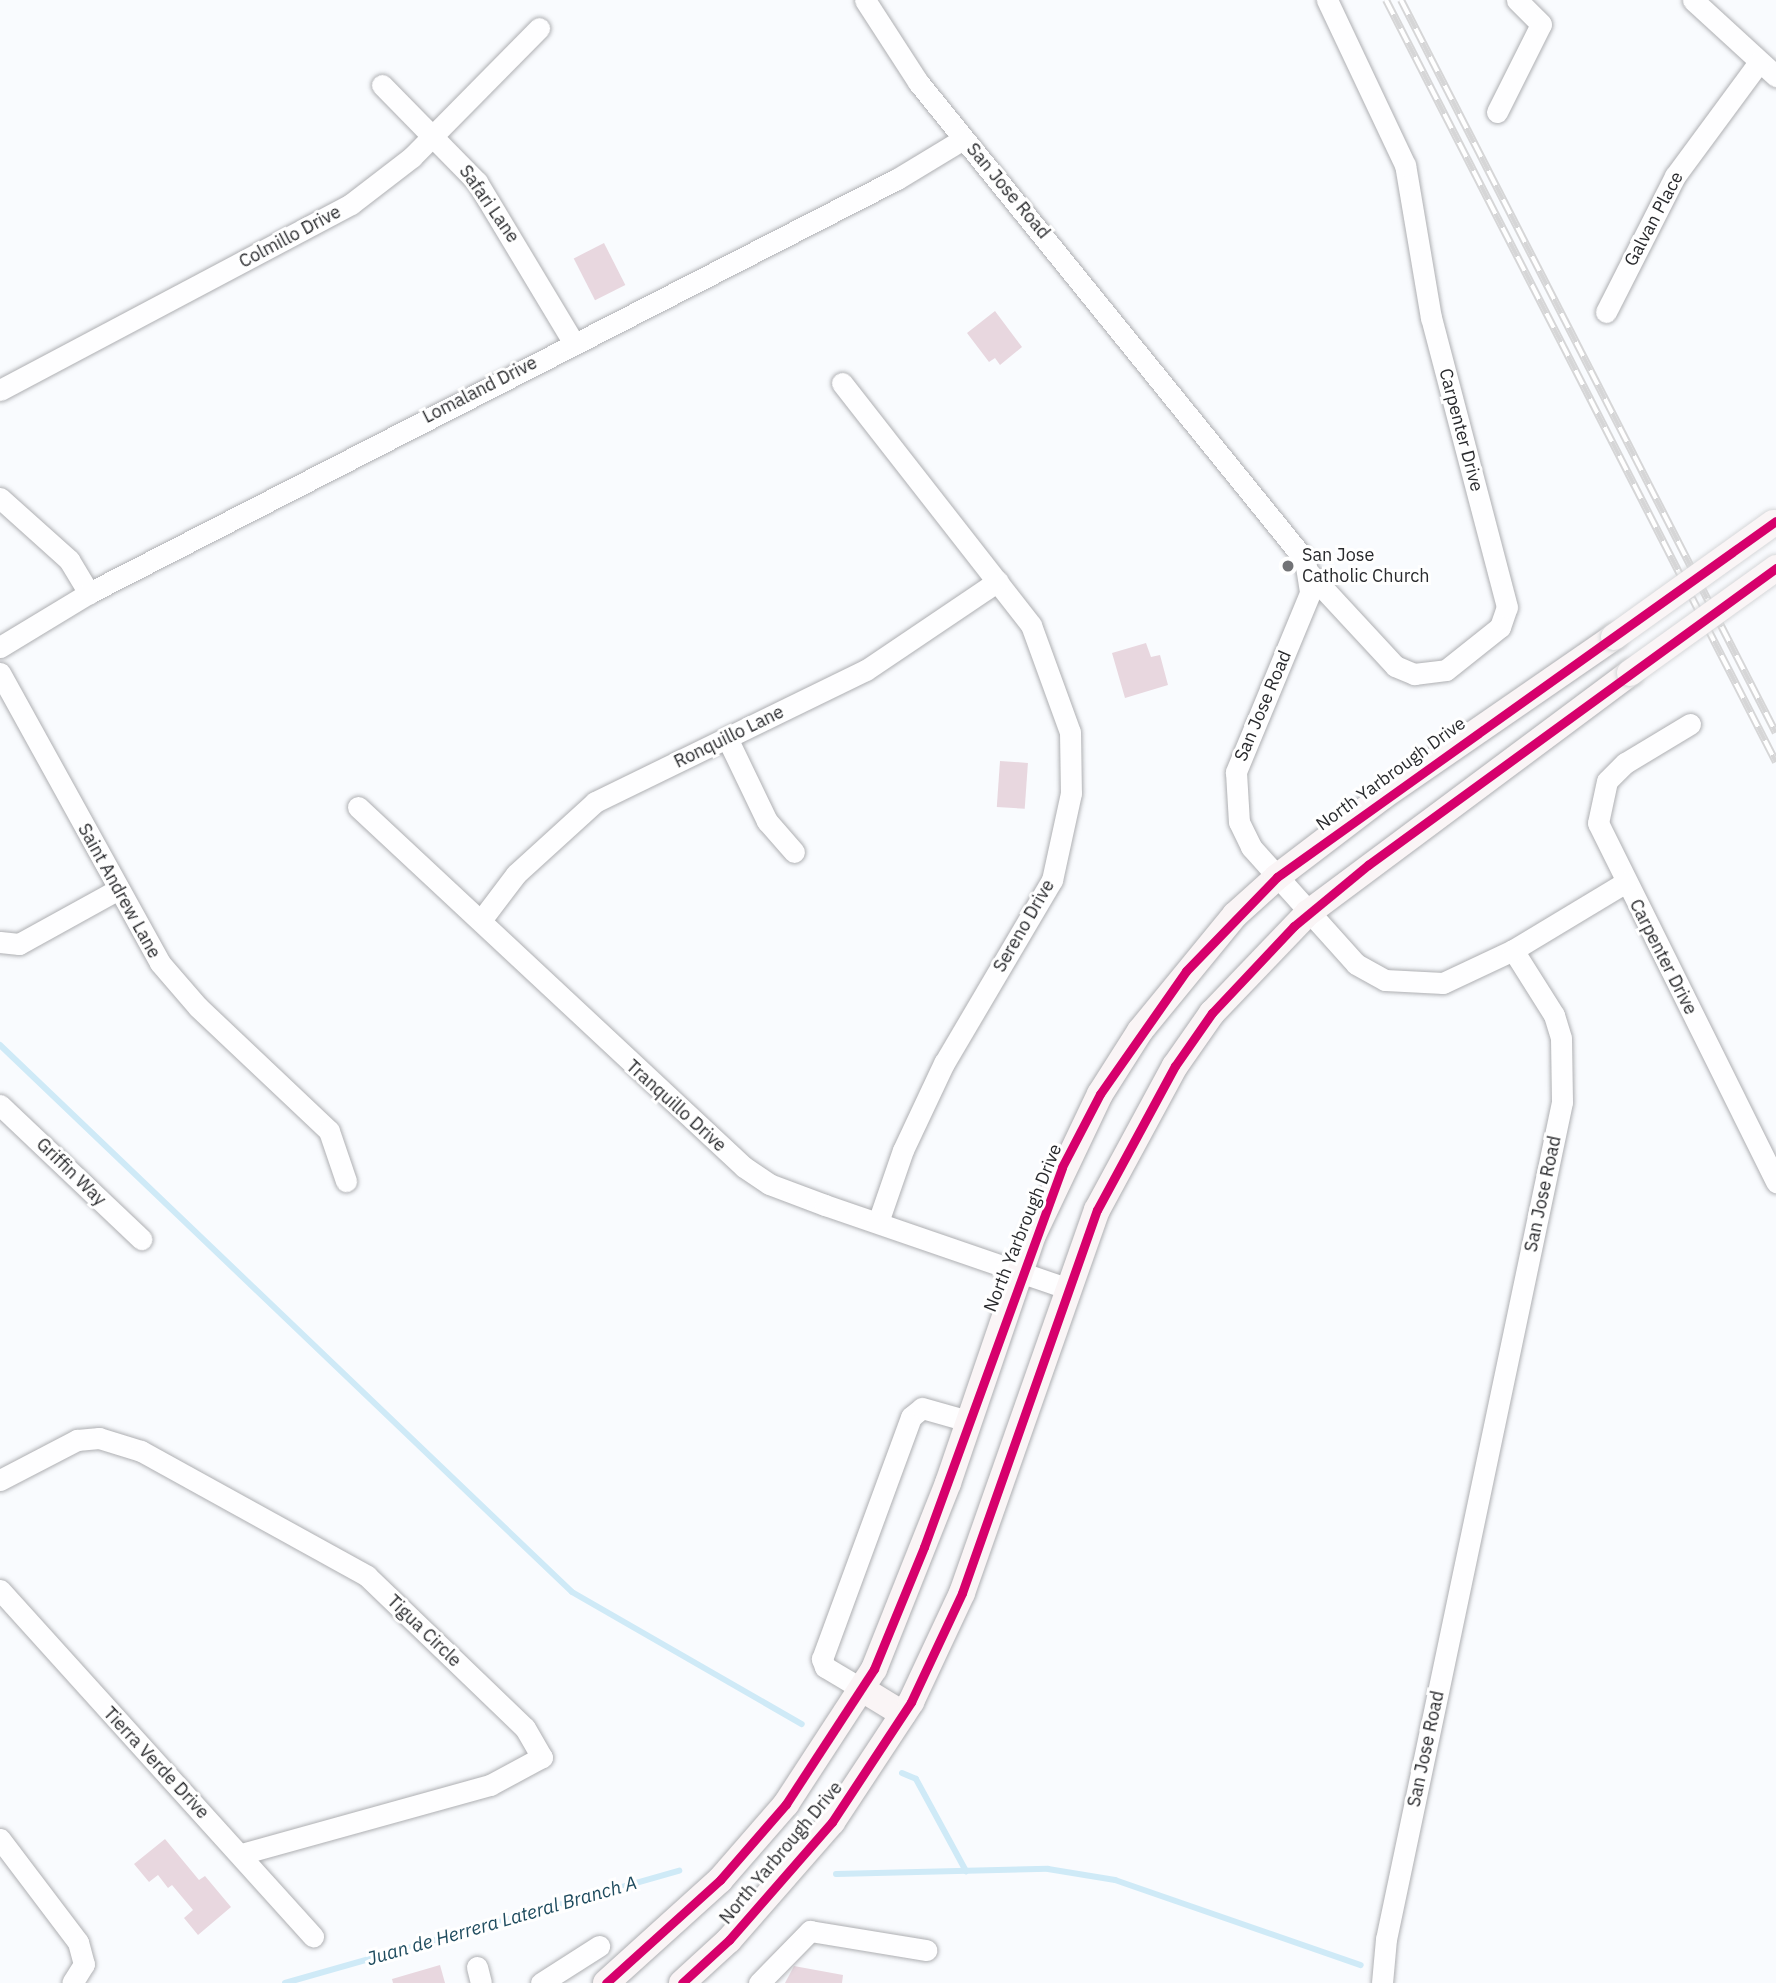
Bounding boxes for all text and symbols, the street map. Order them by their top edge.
street label: San Jose Road [962,139,1054,243]
street label: Safari Lane [454,161,524,247]
street label: Galvan Place [1620,168,1688,270]
street label: Colmillo Drive [235,201,345,273]
street label: Lomaland Drive [419,352,541,428]
street label: Carpenter Drive [1434,366,1488,494]
place label: San Jose Catholic Church [1302,545,1430,588]
marker: San Jose Catholic Church [1280,558,1296,574]
street label: San Jose Road [1230,647,1296,765]
street label: Ronquillo Lane [671,701,787,773]
street label: North Yarbrough Drive [1312,713,1470,835]
street label: Saint Andrew Lane [73,820,165,962]
street label: Sereno Drive [989,876,1059,976]
street label: Carpenter Drive [1625,896,1701,1018]
street label: Tranquillo Drive [622,1056,730,1156]
street label: Griffin Way [32,1133,110,1211]
street label: San Jose Road [1520,1134,1566,1254]
street label: North Yarbrough Drive [979,1141,1067,1315]
street label: Tigua Circle [383,1590,465,1672]
street label: San Jose Road [1403,1689,1449,1809]
street label: Tierra Verde Drive [99,1703,213,1823]
street label: North Yarbrough Drive [715,1777,847,1929]
water label: Juan de Herrera Lateral Branch A [364,1871,640,1971]

